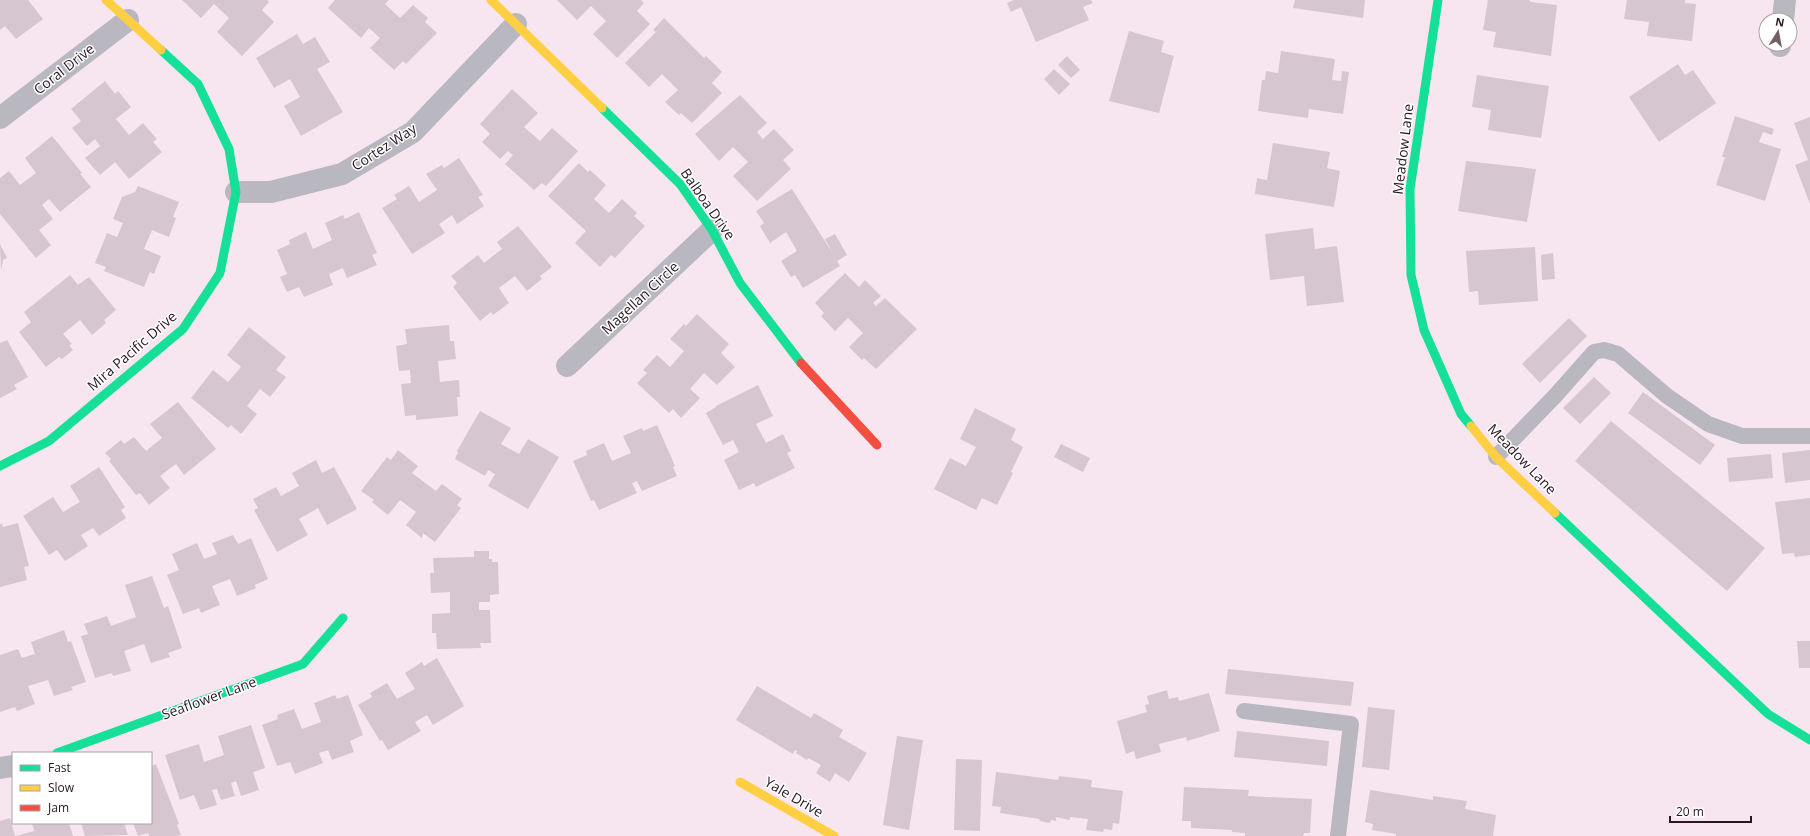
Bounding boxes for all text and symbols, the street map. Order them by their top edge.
north arrow [1758,12,1798,52]
text: N [1774,13,1786,30]
street label: Coral Drive [29,39,98,98]
street label: Meadow Lane [1388,102,1418,195]
street label: Cortez Way [348,118,421,175]
street label: Balboa Drive [677,164,740,243]
street label: Magellan Circle [597,257,682,338]
street label: Mira Pacific Drive [83,306,180,395]
street label: Meadow Lane [1484,419,1561,498]
street label: Seaflower Lane [159,672,259,723]
legend [12,752,152,824]
text: Fast [48,759,71,776]
street label: Yale Drive [761,772,827,821]
text: Slow [48,779,75,796]
scale bar [1670,798,1751,824]
text: Jam [47,799,69,816]
text: 20 m [1676,803,1704,820]

